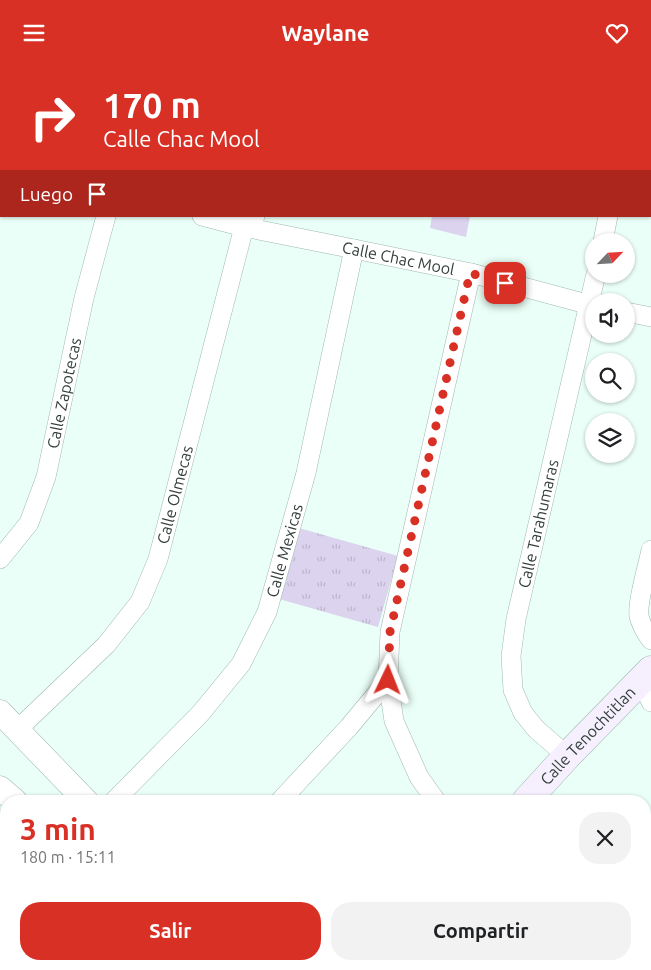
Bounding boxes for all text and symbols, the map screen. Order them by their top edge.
icon: menu [20,19,48,47]
icon: heart [603,19,631,47]
text: Waylane [282,20,369,45]
icon: right [20,85,85,150]
text: 170 m [103,85,201,125]
text: Calle Chac Mool [103,126,260,151]
icon: arrive [83,180,111,208]
text: Luego [20,183,73,205]
north arrow [585,233,635,283]
map controls [585,233,635,463]
street label: Calle Chac Mool [341,238,456,278]
pin [484,262,526,304]
icon: arrive [491,269,519,297]
button: sound [585,293,635,343]
street label: Calle Zapotecas [43,336,84,450]
button: search [585,353,635,403]
button: layers [585,413,635,463]
street label: Calle Olmecas [153,444,196,546]
street label: Calle Tarahumaras [514,458,562,590]
street label: Calle Mexicas [263,502,306,599]
position arrow [361,653,413,705]
street label: Calle Tenochtitlan [536,683,639,788]
text: 3 min [20,812,96,846]
button: close [579,812,631,864]
text: 180 m · 15:11 [20,848,116,866]
button: Salir [20,902,321,960]
button: Compartir [331,902,631,960]

